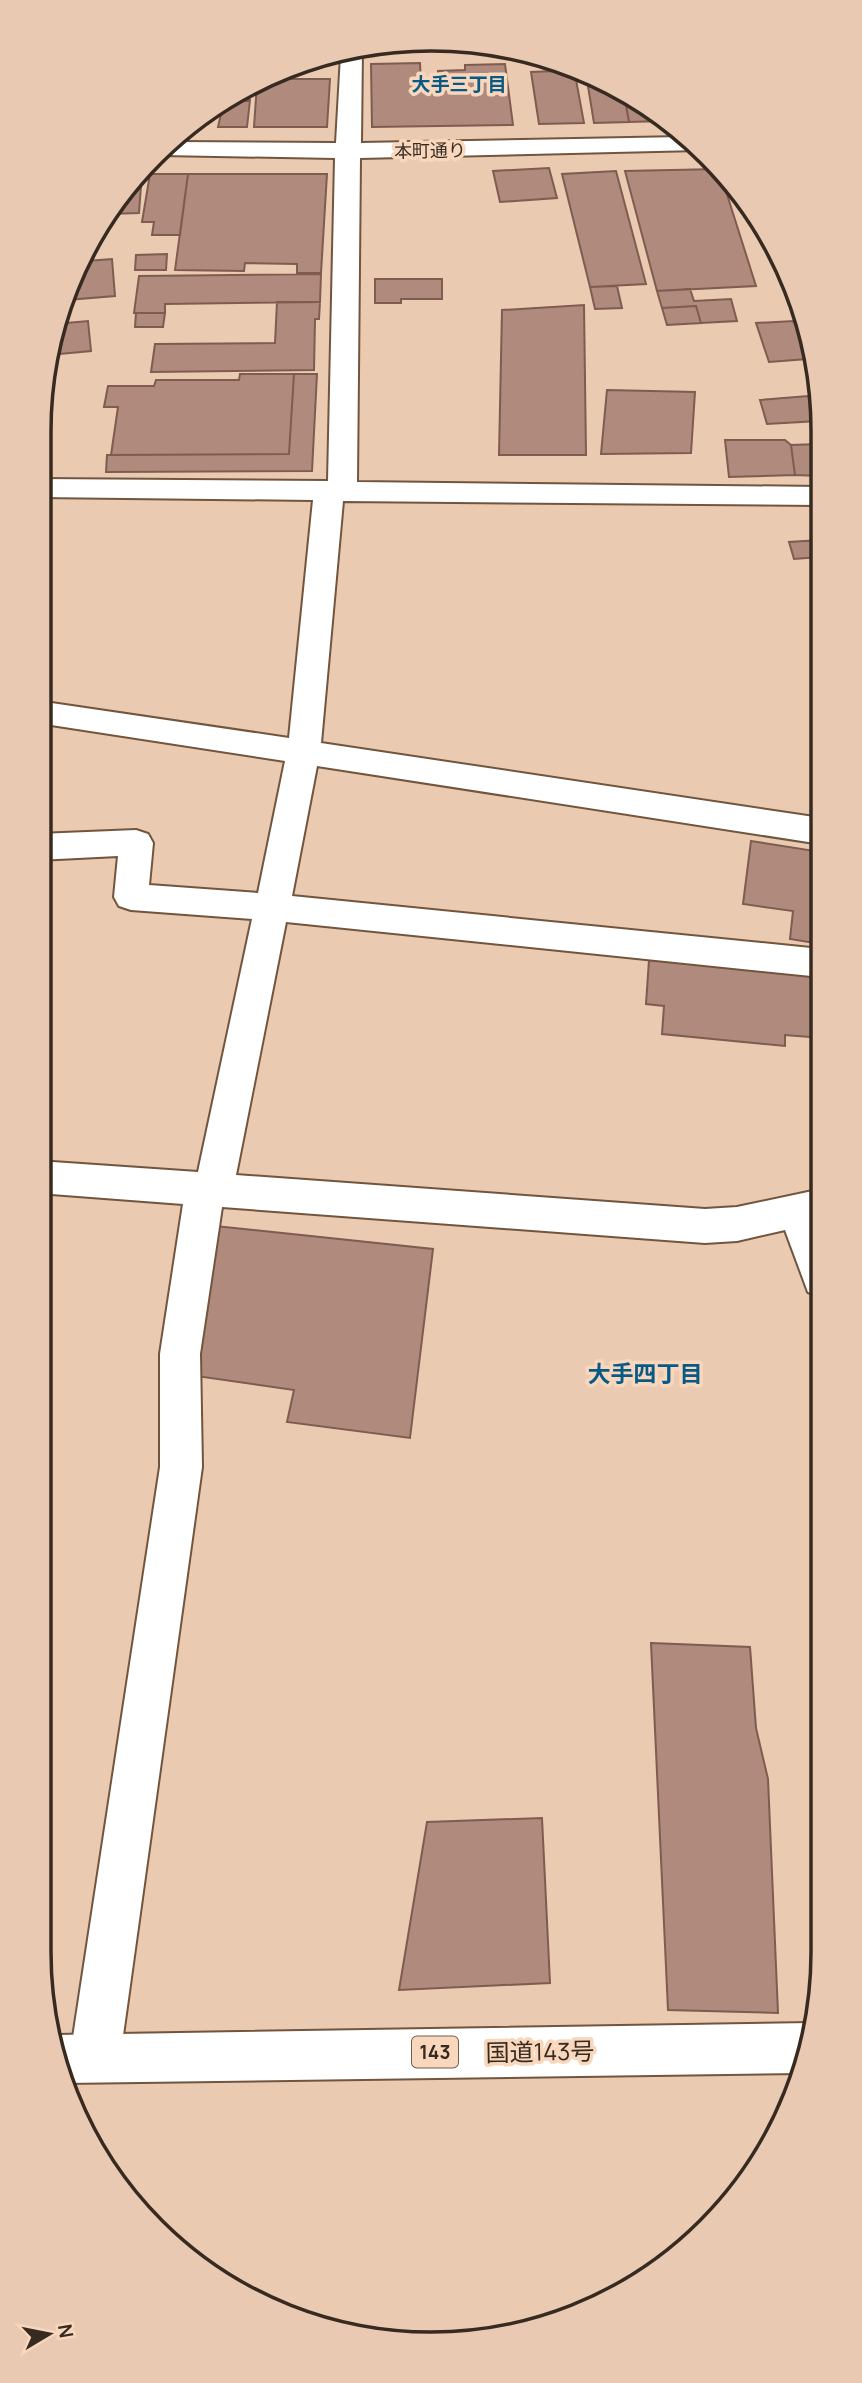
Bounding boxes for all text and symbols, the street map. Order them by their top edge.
district label: 大手三丁目 [411,71,507,97]
street label: 本町通り [394,137,466,163]
district label: 大手四丁目 [588,1357,703,1389]
street label: 国道143号 [485,2034,595,2068]
road number: 143 [412,2036,458,2068]
north arrow [14,2299,84,2369]
text: N [52,2322,80,2340]

